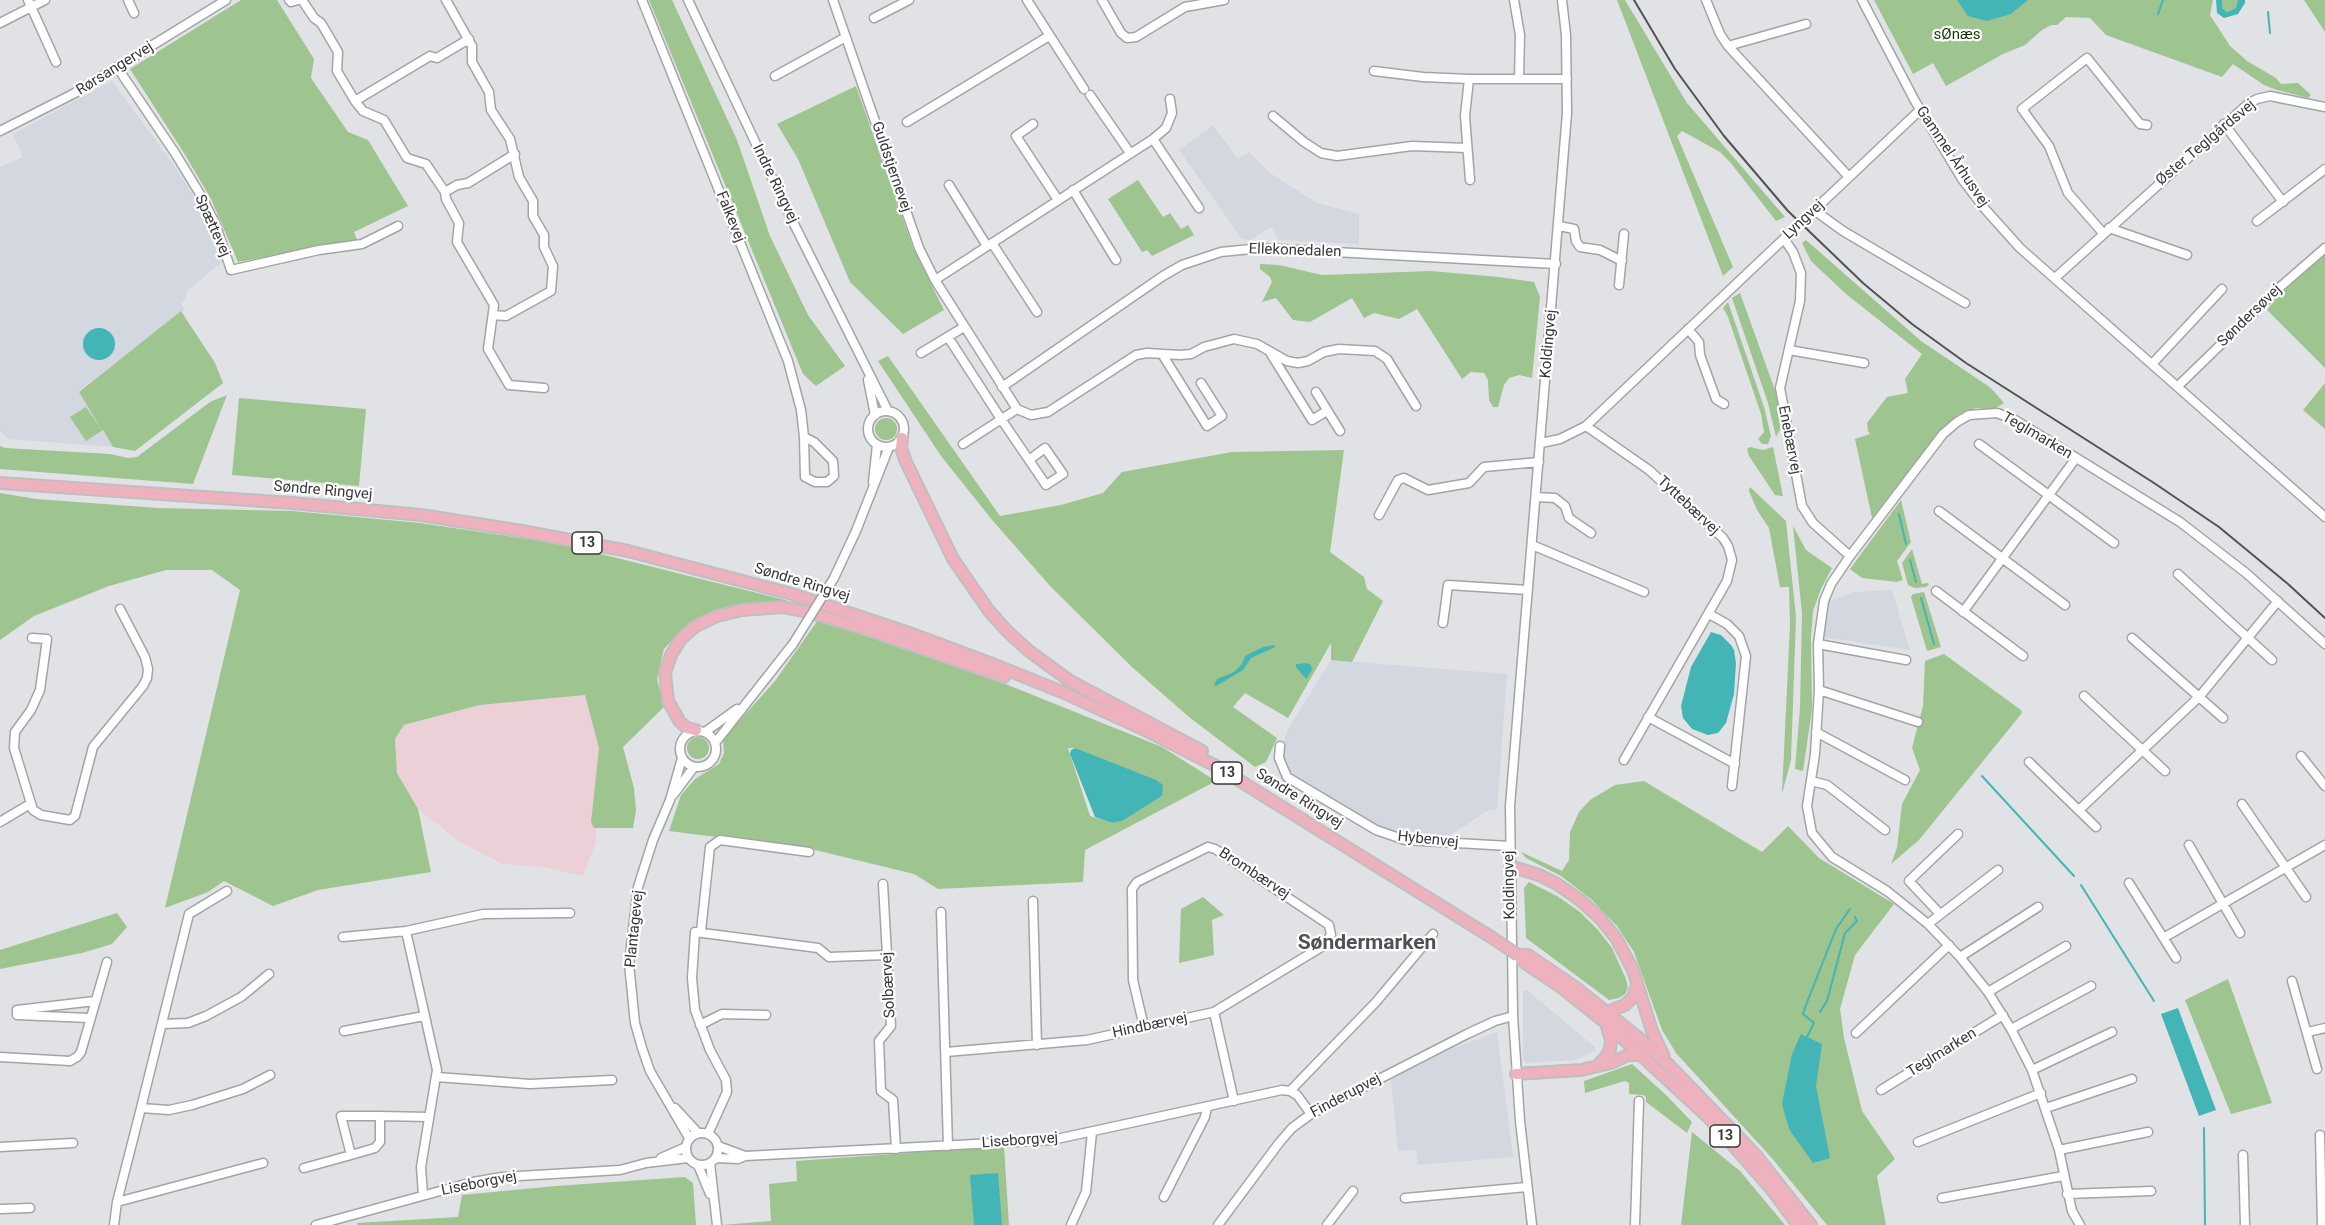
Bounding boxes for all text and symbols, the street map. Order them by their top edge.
park label: sØnæs [1934,26,1980,44]
street label: Rørsangervej [73,38,157,100]
street label: Øster Teglgårdsvej [2153,96,2259,190]
street label: Gammel Århusvej [1912,103,1992,211]
street label: Guldstjernevej [867,119,915,215]
street label: Indre Ringvej [748,142,802,226]
street label: Falkevej [712,189,748,245]
street label: Spættevej [190,192,234,260]
street label: Lyngvej [1780,196,1828,244]
street label: Ellekonedalen [1248,240,1342,262]
street label: Søndersøvej [2214,281,2286,351]
street label: Koldingvej [1537,309,1561,379]
street label: Enebærvej [1774,404,1804,476]
street label: Teglmarken [1999,409,2075,463]
street label: Tyttebærvej [1653,473,1723,539]
street label: Søndre Ringvej [273,478,373,504]
road number: 13 [572,532,602,554]
street label: Søndre Ringvej [752,560,852,606]
road number: 13 [1212,762,1242,784]
street label: Søndre Ringvej [1252,765,1346,833]
street label: Hybenvej [1397,828,1459,852]
street label: Brombærvej [1215,844,1293,904]
street label: Koldingvej [1500,850,1520,920]
street label: Plantagevej [622,889,648,969]
district label: Søndermarken [1298,931,1436,957]
street label: Solbærvej [878,952,900,1018]
street label: Hindbærvej [1111,1009,1189,1043]
street label: Teglmarken [1904,1025,1980,1081]
street label: Finderupvej [1308,1070,1384,1122]
road number: 13 [1710,1125,1740,1147]
street label: Liseborgvej [981,1129,1059,1153]
street label: Liseborgvej [440,1168,518,1200]

